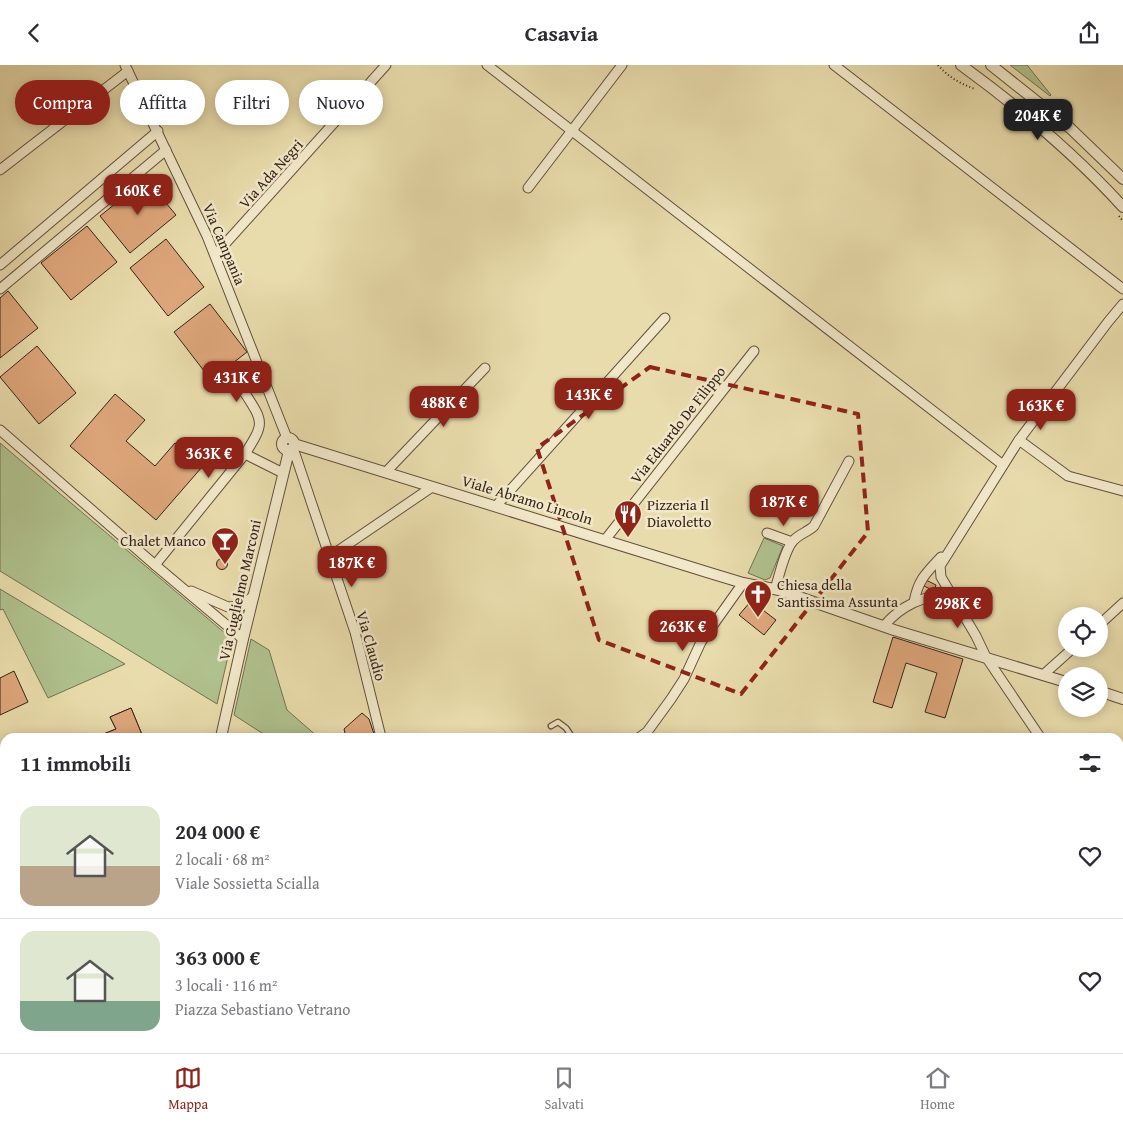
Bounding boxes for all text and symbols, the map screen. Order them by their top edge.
text: Casavia [525,17,598,49]
icon: back [20,19,48,47]
icon: share [1075,19,1103,47]
chip: Compra [15,80,110,125]
chip: Affitta [120,80,205,125]
chip: Filtri [215,80,289,125]
chip: Nuovo [299,80,383,125]
pin: 204K € [997,99,1079,141]
text: 204K € [1015,103,1061,127]
street label: Via Ada Negri [234,134,307,213]
pin: 160K € [97,173,179,216]
text: 160K € [115,178,161,202]
street label: Via Campania [198,200,251,288]
pin: 431K € [196,361,278,403]
street label: Via Eduardo De Filippo [625,361,730,488]
text: 431K € [214,365,260,389]
pin: 143K € [548,377,630,420]
text: 143K € [566,382,612,406]
pin: 488K € [403,385,485,428]
pin: 163K € [1000,389,1082,431]
text: 488K € [421,390,467,414]
text: 163K € [1018,393,1064,417]
pin: 363K € [168,437,250,479]
text: 363K € [186,441,232,465]
street label: Viale Abramo Lincoln [459,470,596,530]
pin: 187K € [743,485,825,527]
text: 187K € [761,489,807,513]
place label: Pizzeria Il Diavoletto [647,494,712,532]
restaurant icon: Pizzeria Il Diavoletto [613,499,643,538]
street label: Via Guglielmo Marconi [213,517,266,662]
bar icon: Chalet Manco [210,526,240,565]
place label: Chalet Manco [120,530,206,551]
pin: 187K € [311,545,393,588]
text: 187K € [329,550,375,574]
place label: Chiesa della Santissima Assunta [777,574,898,612]
church icon: Chiesa della Santissima Assunta [743,579,773,618]
pin: 298K € [917,587,999,629]
text: 298K € [935,591,981,615]
map controls [1058,607,1108,717]
button: locate [1058,607,1108,657]
street label: Via Claudio [351,608,392,684]
pin: 263K € [642,609,724,652]
text: 263K € [660,614,706,638]
button: layers [1058,667,1108,717]
text: 11 immobili [20,748,131,779]
icon: filters [1076,749,1104,777]
text: 204 000 € [175,816,260,847]
icon: home [60,826,120,886]
icon: heart [1076,842,1104,870]
text: 2 locali · 68 m² [175,847,270,871]
text: Viale Sossietta Scialla [175,871,320,895]
text: 363 000 € [175,942,260,973]
icon: home [60,951,120,1011]
icon: heart [1076,967,1104,995]
text: 3 locali · 116 m² [175,973,277,997]
text: Piazza Sebastiano Vetrano [175,997,350,1021]
tab: Mappa [168,1064,208,1114]
tab: Salvati [544,1064,584,1114]
tab: Home [920,1064,955,1114]

